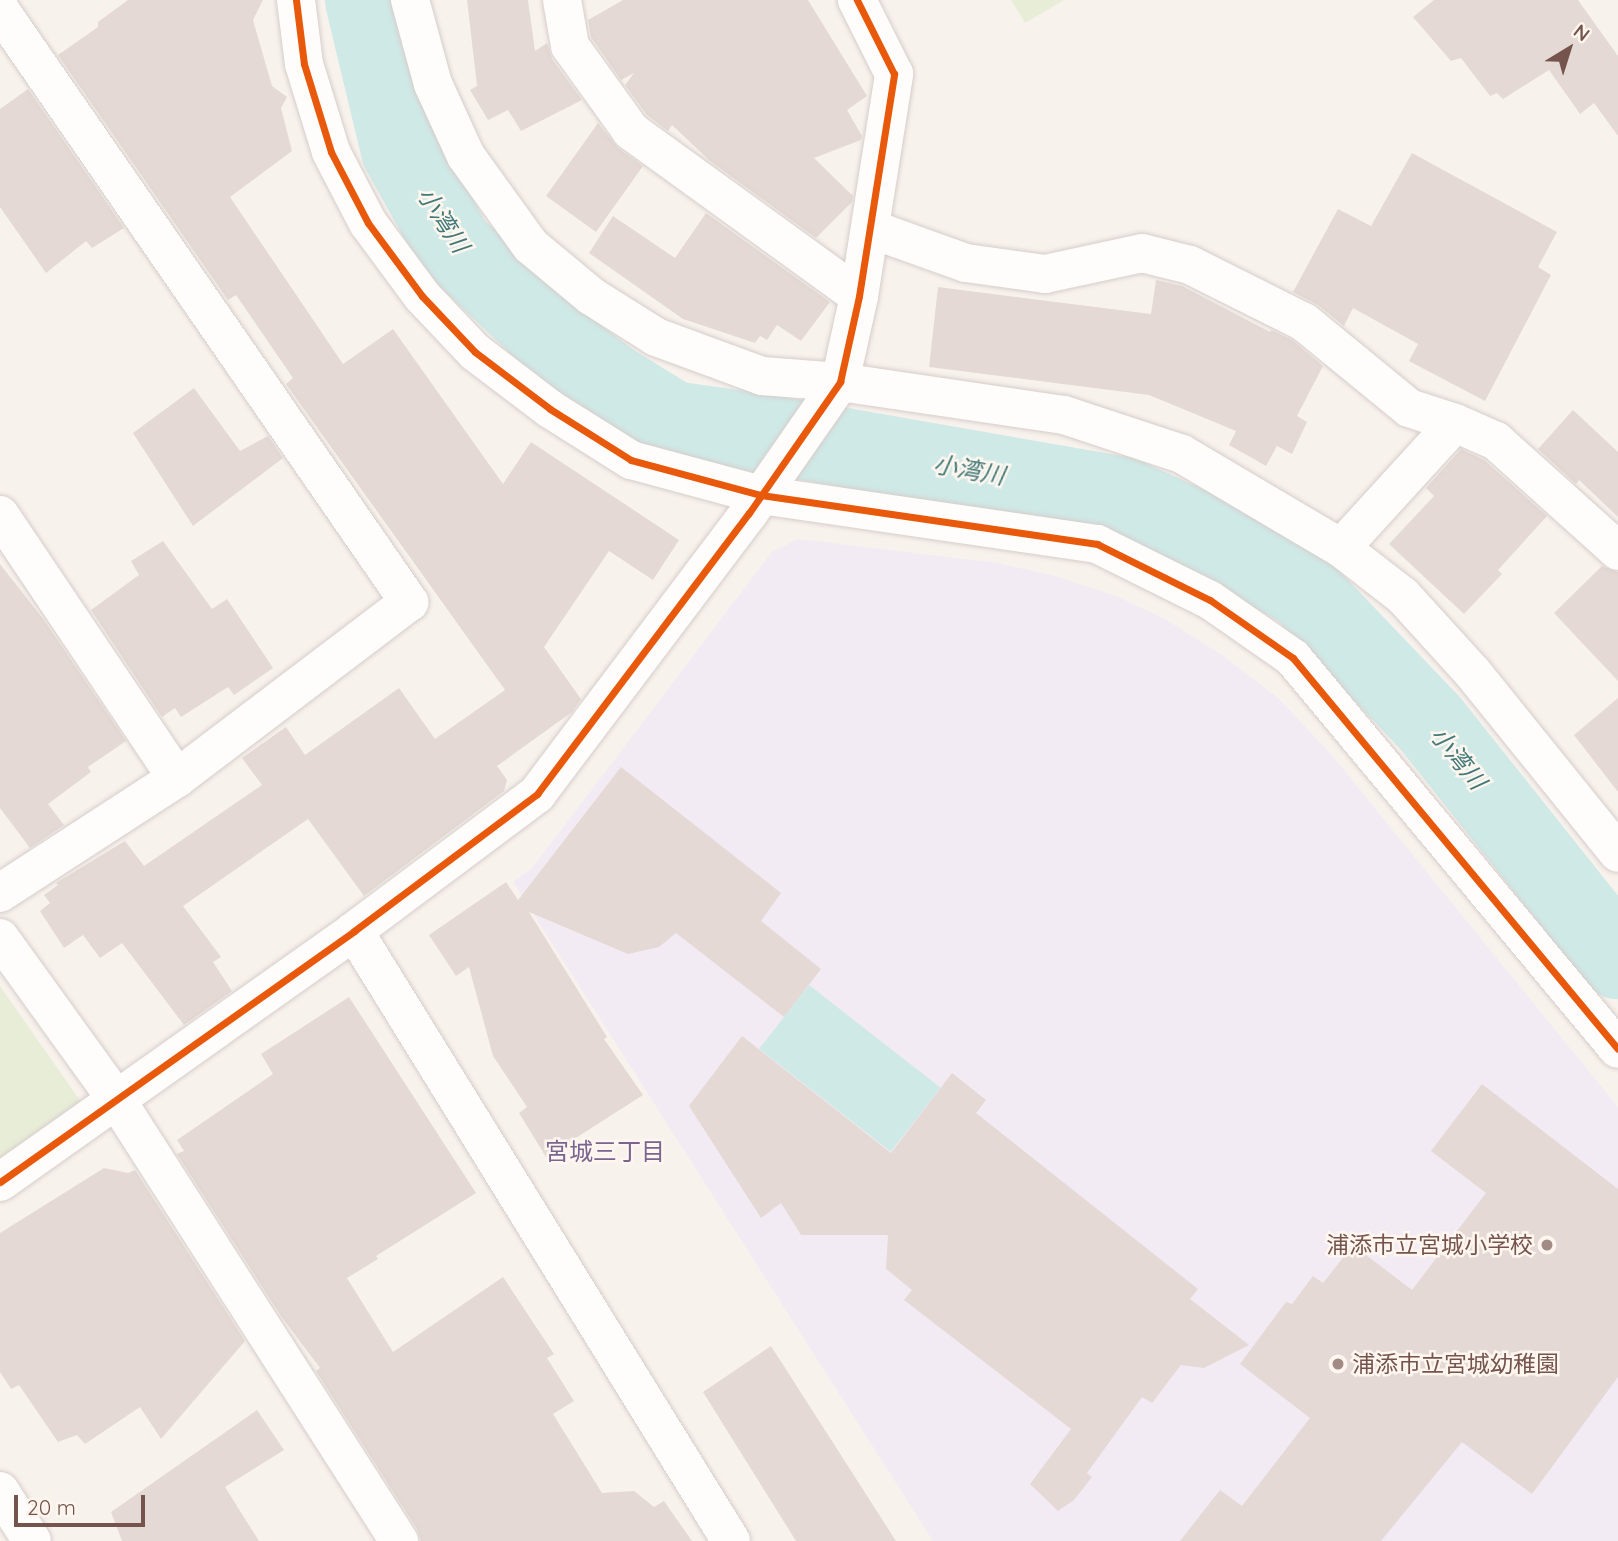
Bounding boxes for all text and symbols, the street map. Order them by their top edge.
north arrow [1534,14,1604,84]
text: N [1569,19,1595,46]
water label: 小湾川 [411,182,475,258]
water label: 小湾川 [931,450,1007,490]
water label: 小湾川 [1424,721,1492,795]
district label: 宮城三丁目 [545,1138,665,1166]
place label: 浦添市立宮城小学校 [1326,1231,1533,1259]
marker: 浦添市立宮城小学校 [1539,1237,1555,1253]
place label: 浦添市立宮城幼稚園 [1352,1350,1559,1378]
marker: 浦添市立宮城幼稚園 [1330,1356,1346,1372]
scale bar [18,1482,149,1526]
text: 20 m [27,1494,76,1520]

